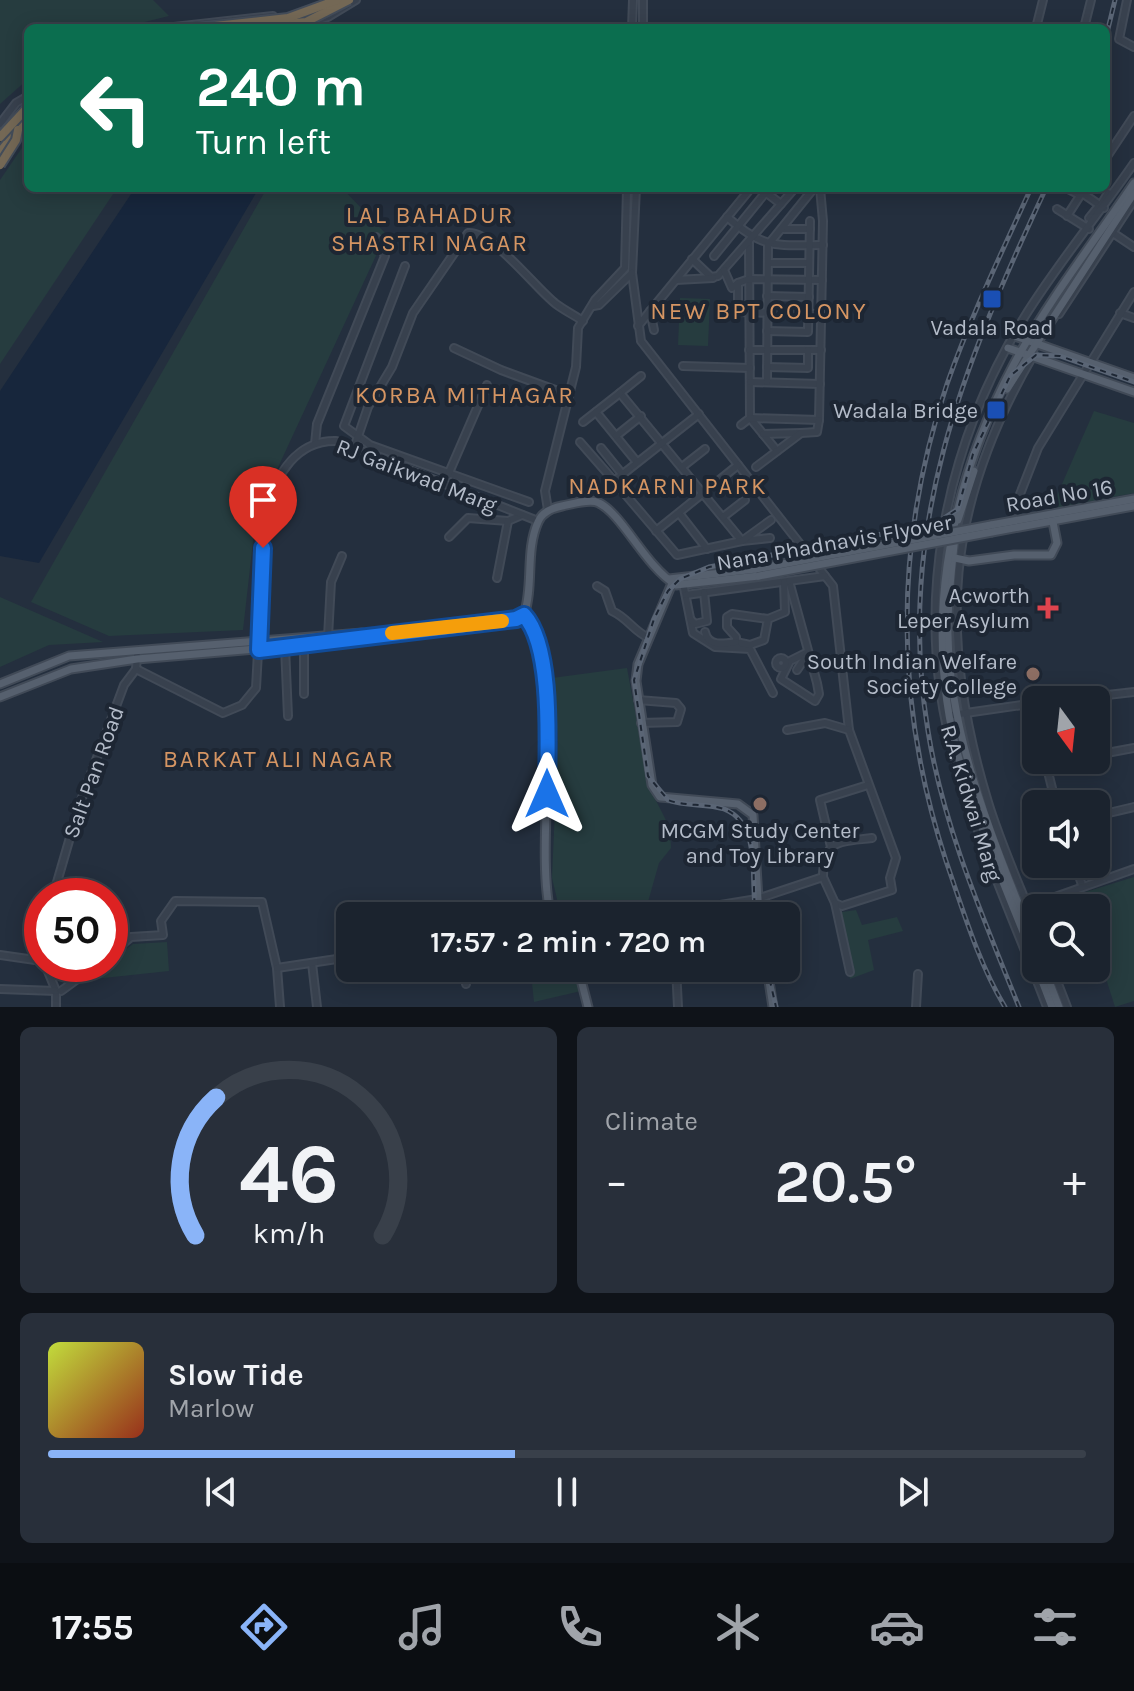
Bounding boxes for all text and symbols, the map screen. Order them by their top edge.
text: 240 m [196,54,366,119]
icon: left [64,56,168,160]
text: Turn left [196,121,331,163]
district label: LAL BAHADUR SHASTRI NAGAR [331,201,529,257]
marker: Vadala Road [981,288,1003,310]
district label: NEW BPT COLONY [650,297,868,325]
place label: Vadala Road [930,315,1054,341]
district label: KORBA MITHAGAR [355,381,575,409]
place label: Wadala Bridge [833,398,978,424]
marker: Wadala Bridge [985,399,1007,421]
street label: RJ Gaikwad Marg [333,433,501,519]
pin [229,466,297,548]
district label: NADKARNI PARK [568,472,768,500]
street label: Road No 16 [1004,474,1115,518]
icon: arrive [241,478,285,522]
street label: Nana Phadnavis Flyover [715,509,954,576]
place label: Acworth Leper Asylum [897,583,1030,634]
marker: Acworth Leper Asylum [1037,597,1059,619]
place label: South Indian Welfare Society College [807,649,1017,700]
marker: South Indian Welfare Society College [1024,665,1042,683]
north arrow [1022,686,1110,774]
map controls [1022,686,1110,982]
street label: Salt Pan Road [58,703,130,842]
street label: R.A. Kidwai Marg [935,722,1007,885]
district label: BARKAT ALI NAGAR [163,745,395,773]
position arrow [505,752,589,836]
button: sound [1022,790,1110,878]
marker: MCGM Study Center and Toy Library [751,795,769,813]
place label: MCGM Study Center and Toy Library [660,818,860,869]
speed limit sign: 50 [24,878,128,982]
button: search [1022,894,1110,982]
text: 17:57 · 2 min · 720 m [430,924,706,960]
text: Climate [605,1106,698,1137]
text: 46 [239,1126,339,1223]
text: 20.5° [774,1147,917,1217]
text: − [605,1156,628,1207]
text: + [1063,1156,1086,1207]
text: km/h [252,1217,325,1250]
text: Slow Tide [168,1357,304,1393]
text: Marlow [168,1393,254,1424]
icon: previous [199,1470,243,1514]
icon: pause [545,1470,589,1514]
icon: next [891,1470,935,1514]
icon: directions [236,1599,292,1655]
icon: music [394,1599,450,1655]
icon: phone [552,1599,608,1655]
icon: climate [710,1599,766,1655]
icon: car [869,1599,925,1655]
icon: filters [1027,1599,1083,1655]
text: 17:55 [51,1606,133,1648]

